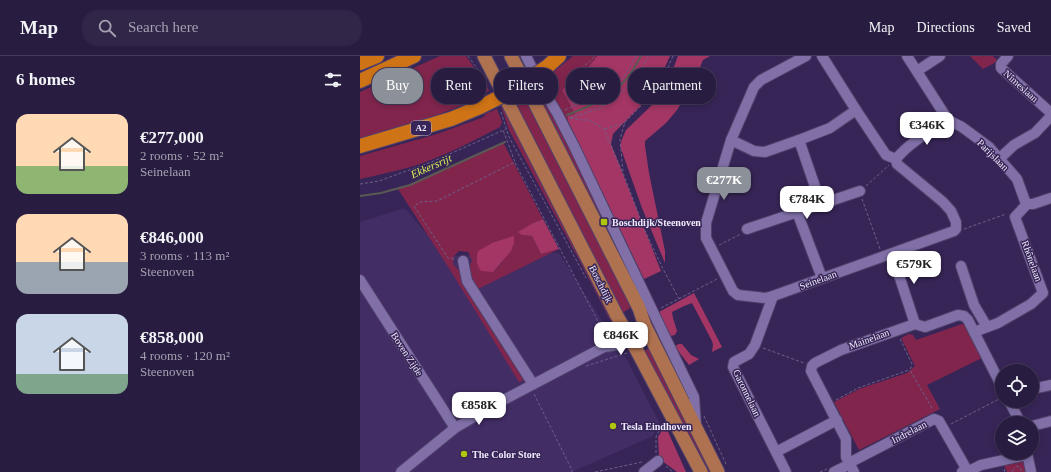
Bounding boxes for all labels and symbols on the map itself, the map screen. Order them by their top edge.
street label: Nîmeslaan [1001,68,1041,104]
pin: €346K [899,112,955,146]
road number: A2 [411,121,431,135]
street label: Parijslaan [975,137,1011,173]
water label: Ekkersrijt [408,151,454,181]
pin: €277K [696,167,752,201]
pin: €784K [779,186,835,220]
marker: Boschdijk/Steenoven [599,217,609,227]
place label: Boschdijk/Steenoven [612,217,701,228]
street label: Rhônelaan [1020,239,1044,283]
pin: €579K [886,251,942,285]
street label: Boschdijk [587,263,615,305]
street label: Seinelaan [798,268,838,292]
pin: €846K [593,322,649,356]
street label: Mainelaan [847,327,891,351]
street label: Boven Zijde [389,330,425,378]
street label: Garonnelaan [731,368,763,418]
pin: €858K [451,392,507,426]
street label: Indrelaan [890,419,928,445]
marker: Tesla Eindhoven [608,421,618,431]
place label: Tesla Eindhoven [621,421,692,432]
marker: The Color Store [459,449,469,459]
place label: The Color Store [472,449,541,460]

